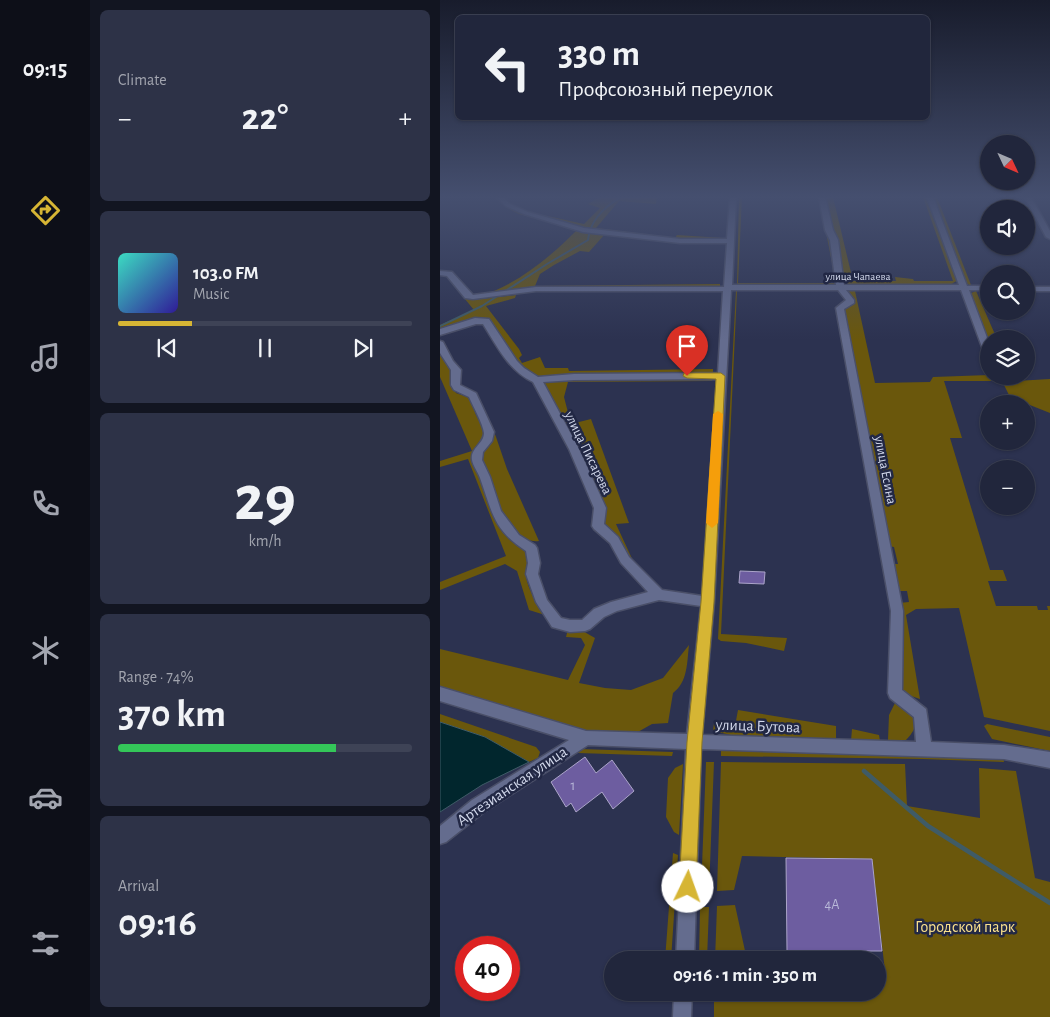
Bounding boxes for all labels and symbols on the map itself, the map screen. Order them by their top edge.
north arrow [980,135,1035,190]
street label: улица Чапаева [824,271,891,282]
pin [666,325,708,376]
street label: улица Писарева [561,408,614,497]
street label: улица Есина [871,434,899,506]
street label: улица Бутова [714,716,801,736]
street label: Артезианская улица [454,743,571,830]
house number: 1 [571,779,575,793]
position arrow [661,860,713,912]
house number: 4А [825,898,839,912]
park label: Городской парк [915,919,1016,935]
speed limit sign: 40 [455,936,520,1001]

